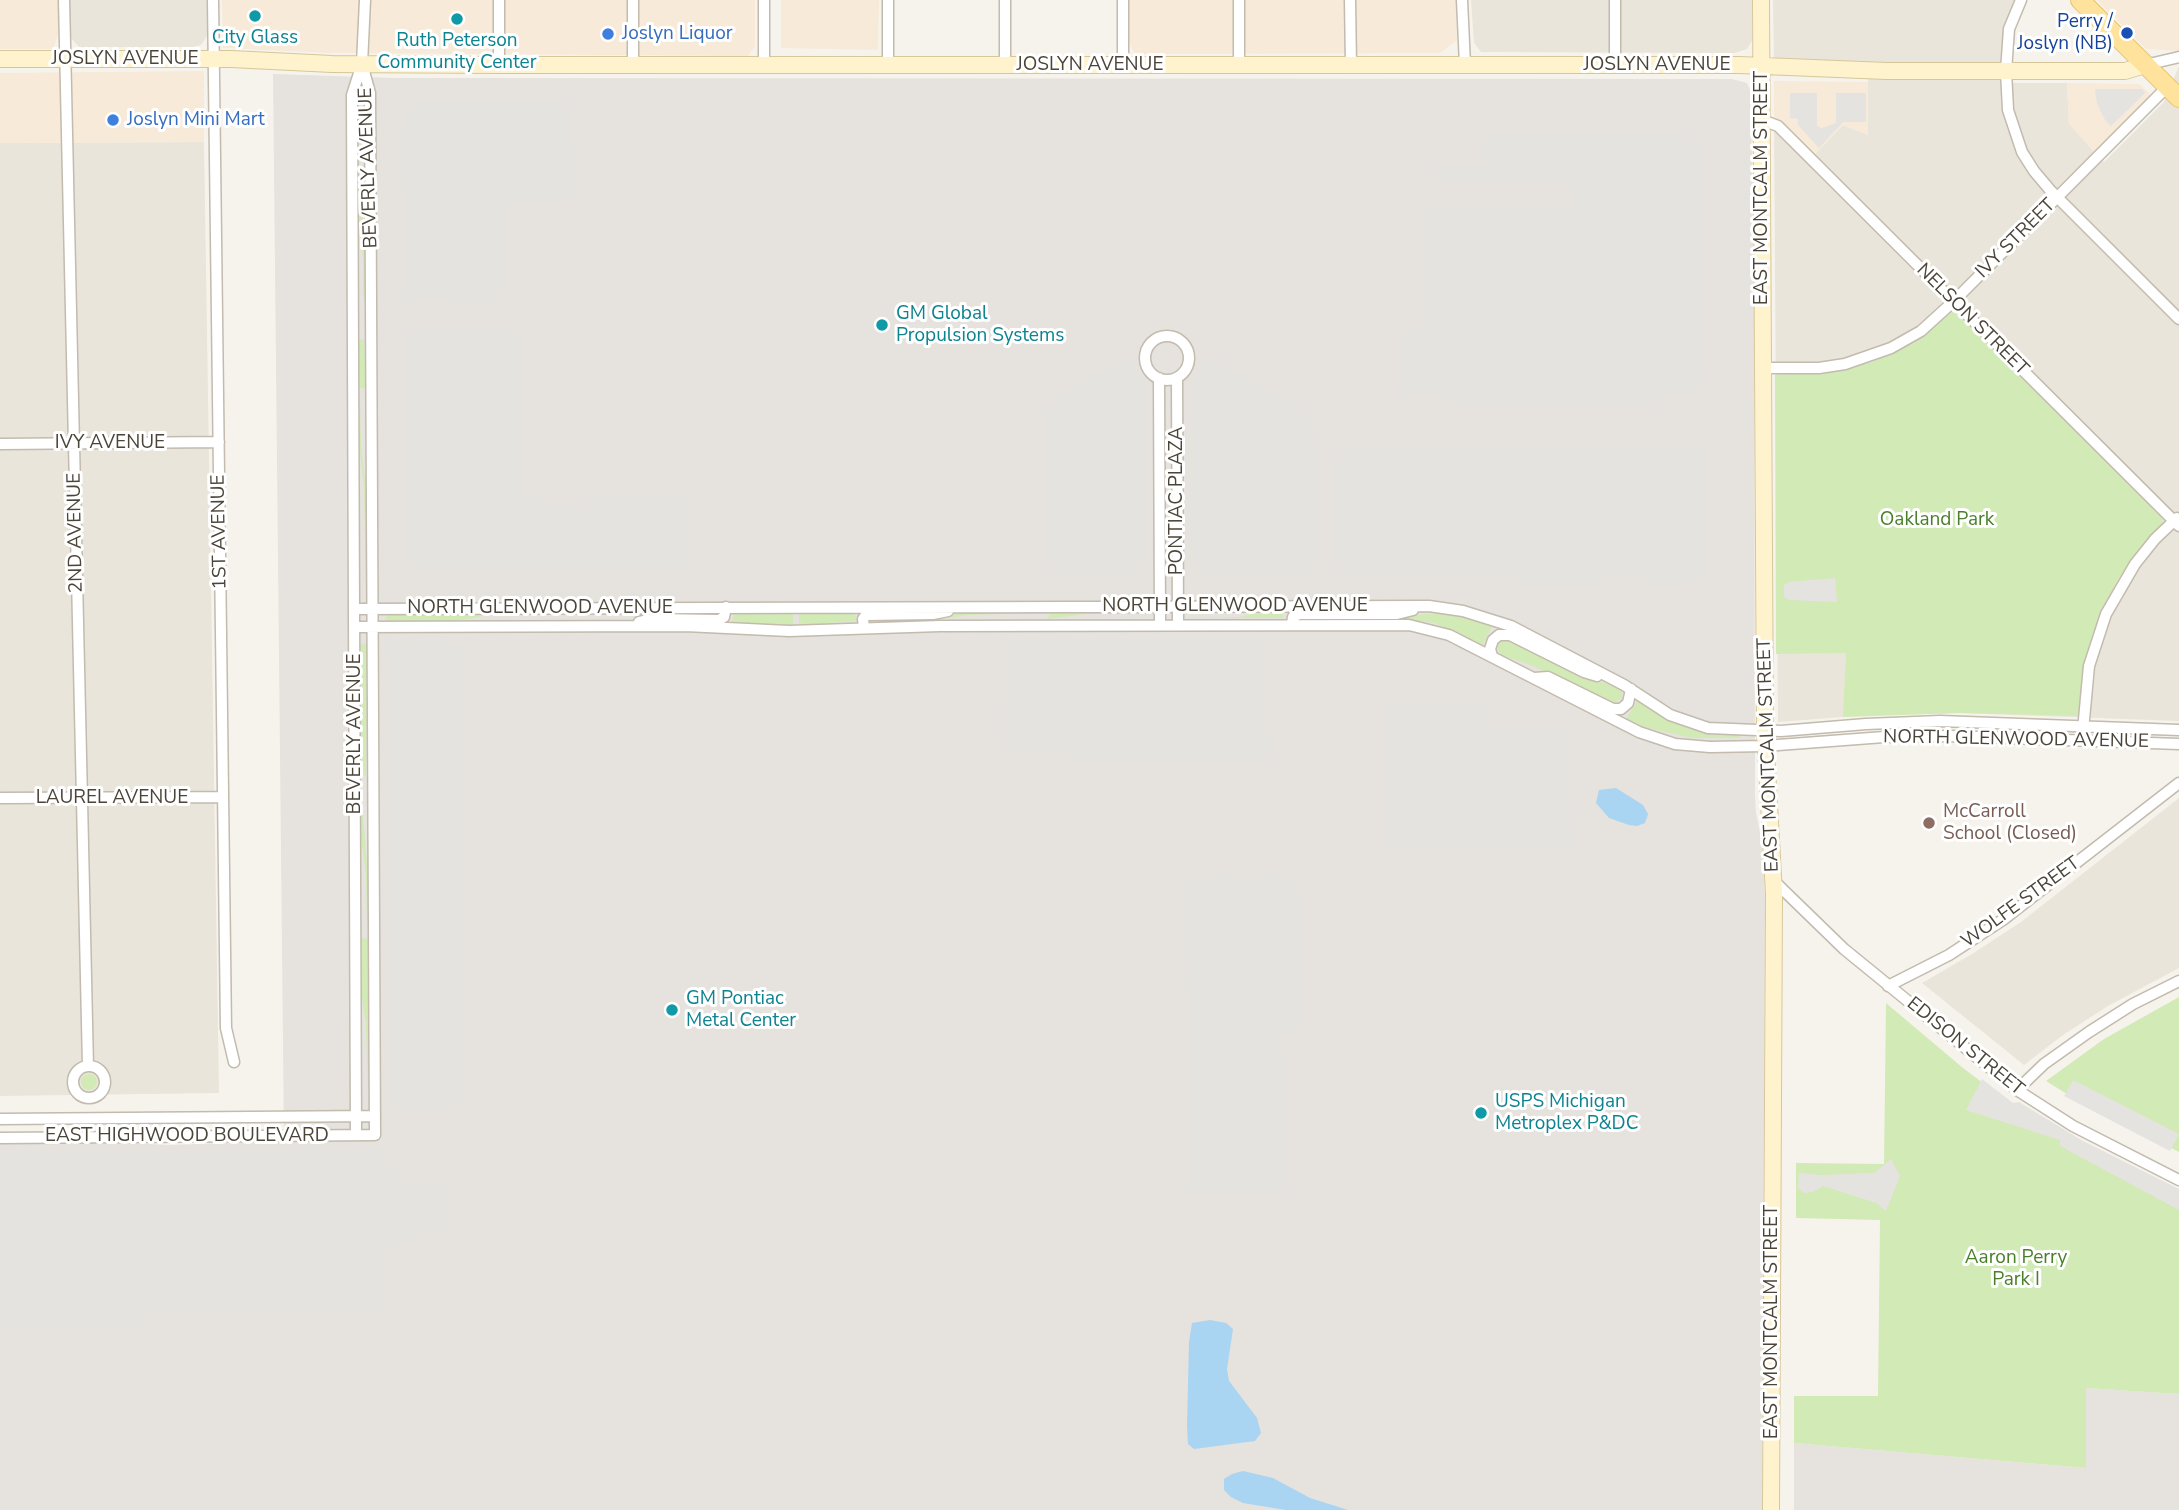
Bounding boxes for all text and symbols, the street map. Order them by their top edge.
marker: City Glass [247,8,263,24]
marker: Ruth Peterson Community Center [449,11,465,27]
place label: Perry / Joslyn (NB) [2017,11,2113,55]
place label: Joslyn Liquor [622,23,733,45]
marker: Perry / Joslyn (NB) [2119,25,2135,41]
marker: Joslyn Liquor [600,26,616,42]
place label: City Glass [212,27,298,49]
place label: Ruth Peterson Community Center [378,30,536,74]
street label: JOSLYN AVENUE [51,48,199,70]
street label: JOSLYN AVENUE [1016,54,1164,76]
street label: JOSLYN AVENUE [1583,54,1731,76]
street label: EAST MONTCALM STREET [1751,71,1773,305]
street label: BEVERLY AVENUE [355,87,383,249]
place label: Joslyn Mini Mart [127,109,265,131]
marker: Joslyn Mini Mart [105,112,121,128]
street label: IVY STREET [1971,194,2061,284]
street label: NELSON STREET [1911,259,2033,381]
place label: GM Global Propulsion Systems [896,303,1064,347]
marker: GM Global Propulsion Systems [874,317,890,333]
street label: PONTIAC PLAZA [1166,427,1188,575]
street label: IVY AVENUE [55,432,165,454]
street label: 2ND AVENUE [64,473,88,593]
street label: 1ST AVENUE [208,474,232,590]
park label: Oakland Park [1880,509,1994,531]
street label: NORTH GLENWOOD AVENUE [1102,595,1368,617]
street label: NORTH GLENWOOD AVENUE [407,597,673,619]
street label: EAST MONTCALM STREET [1754,637,1784,873]
street label: BEVERLY AVENUE [344,654,366,814]
street label: NORTH GLENWOOD AVENUE [1883,726,2149,754]
street label: LAUREL AVENUE [36,787,188,809]
place label: McCarroll School (Closed) [1943,801,2077,845]
marker: McCarroll School (Closed) [1921,815,1937,831]
street label: WOLFE STREET [1957,852,2085,954]
place label: GM Pontiac Metal Center [686,988,796,1032]
street label: EDISON STREET [1902,993,2028,1101]
marker: GM Pontiac Metal Center [664,1002,680,1018]
place label: USPS Michigan Metroplex P&DC [1495,1091,1638,1135]
marker: USPS Michigan Metroplex P&DC [1473,1105,1489,1121]
street label: EAST HIGHWOOD BOULEVARD [45,1125,329,1147]
street label: EAST MONTCALM STREET [1761,1205,1783,1439]
park label: Aaron Perry Park I [1965,1247,2067,1291]

